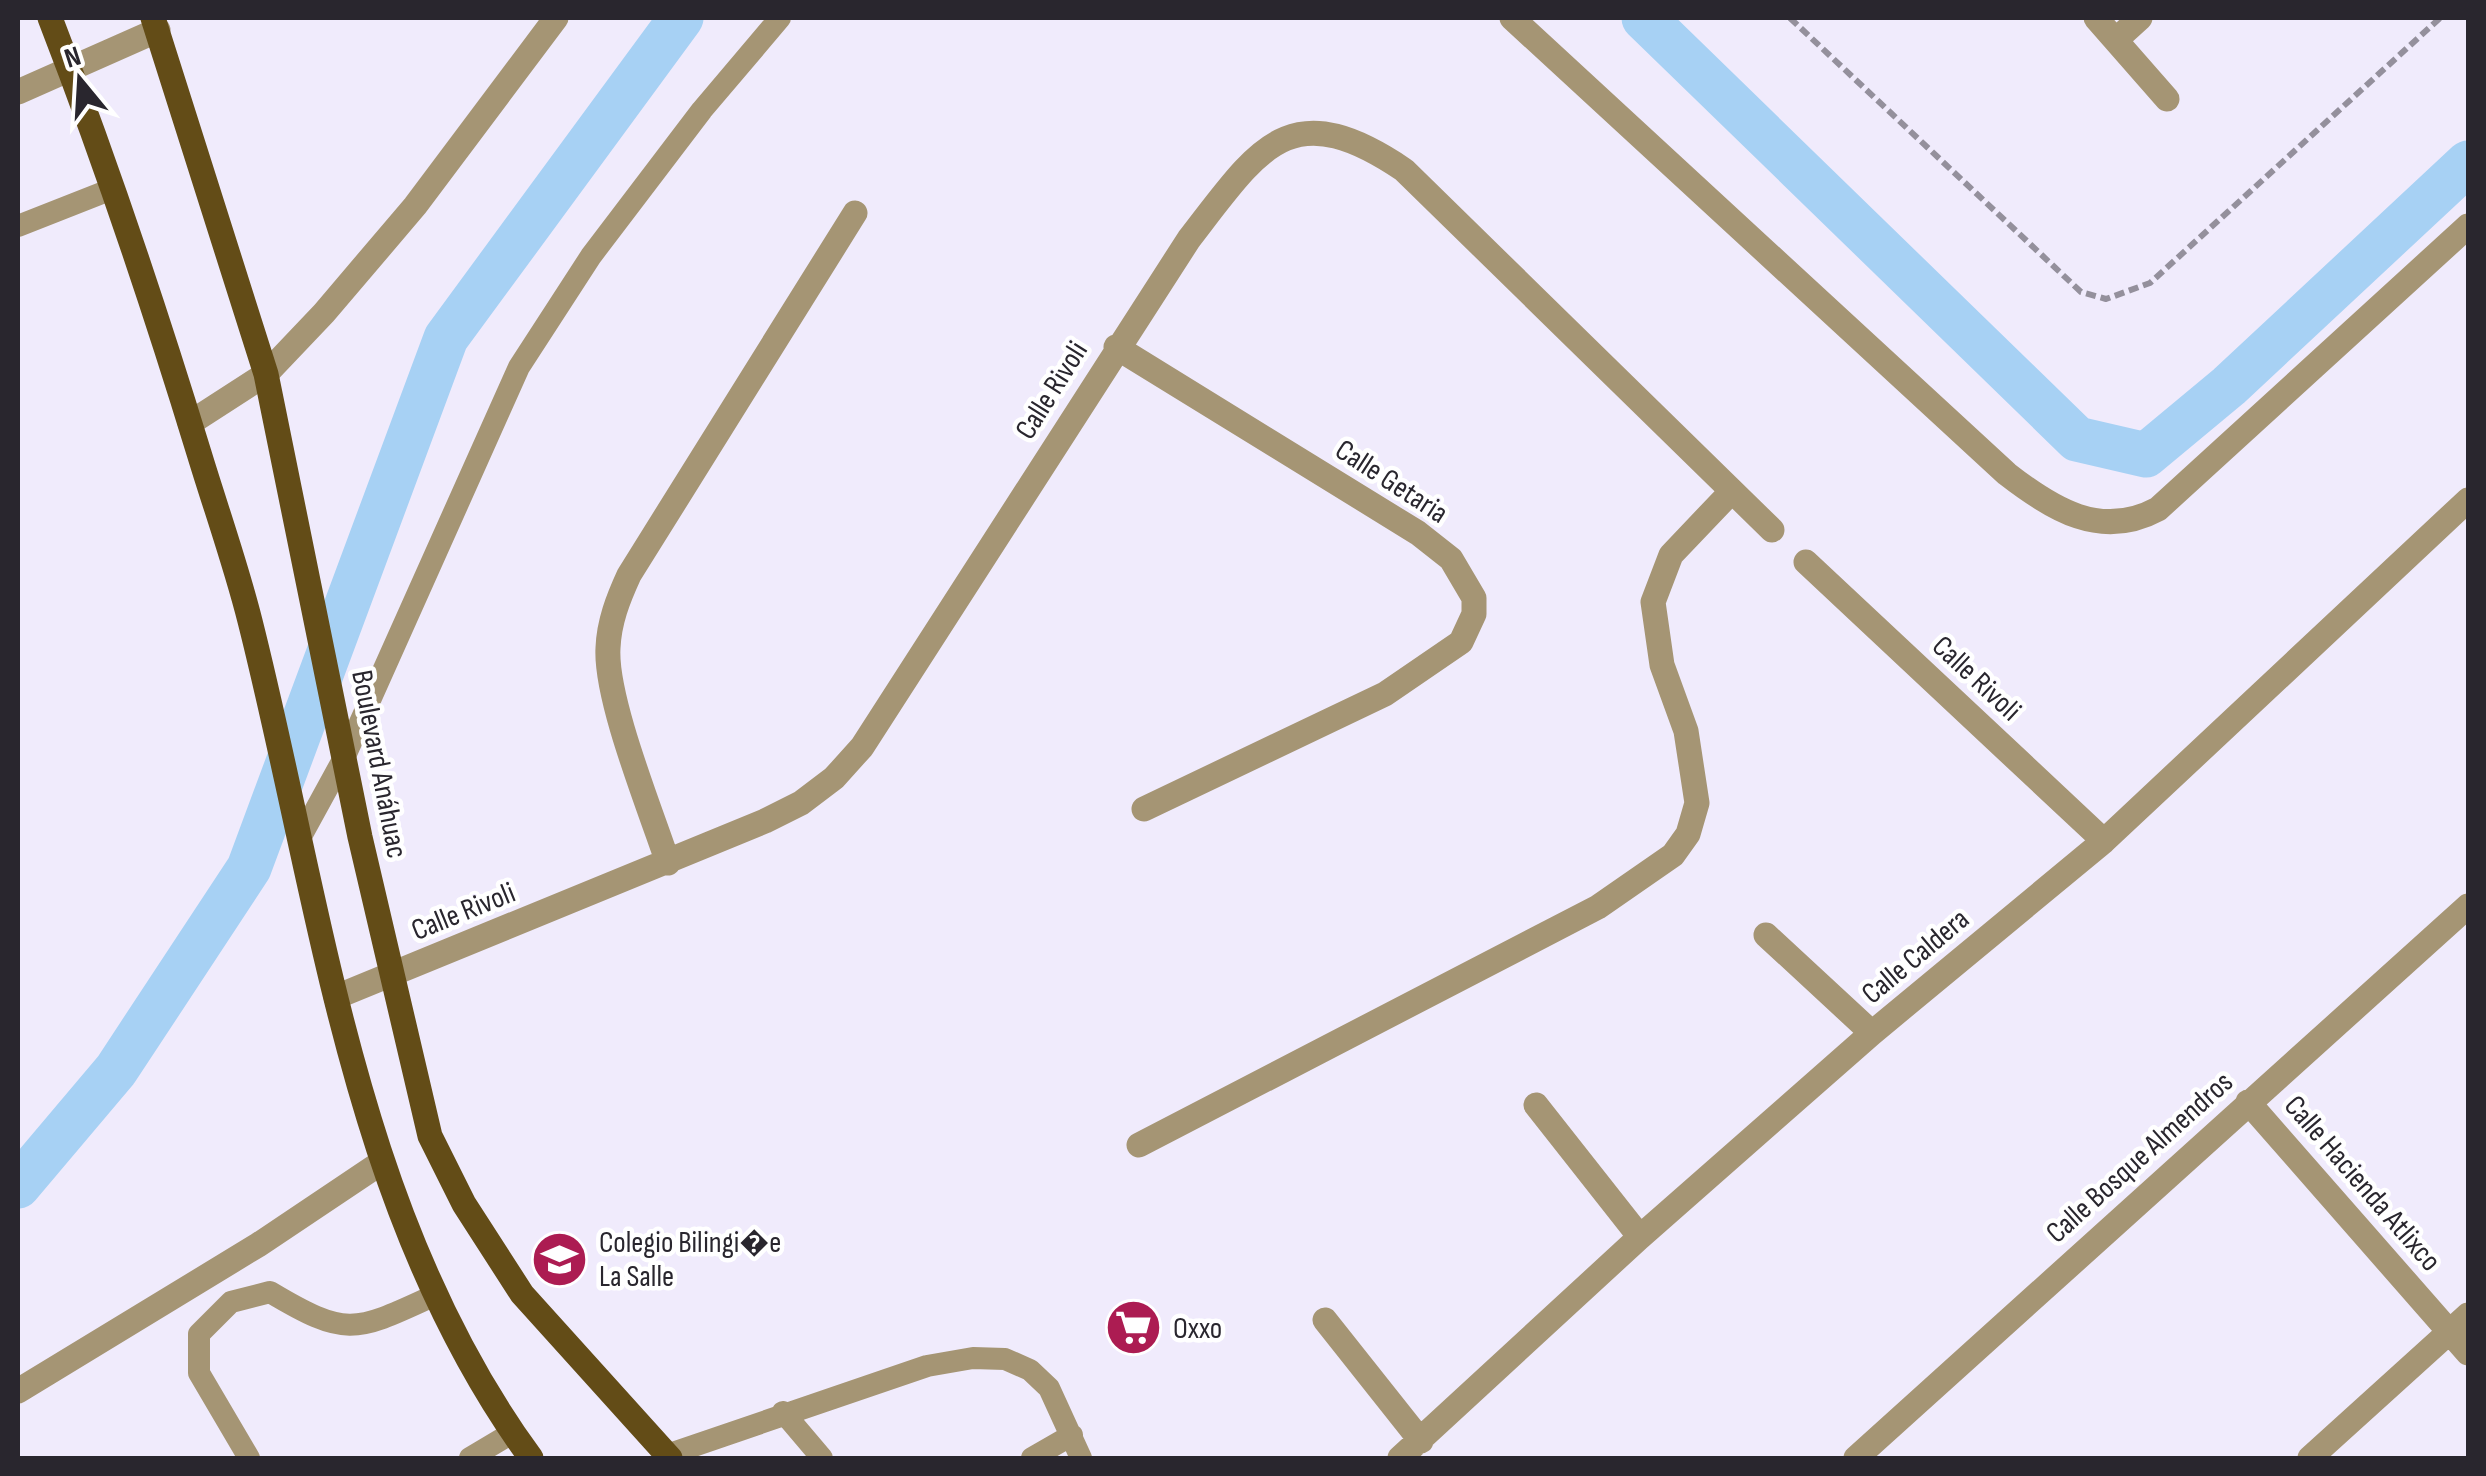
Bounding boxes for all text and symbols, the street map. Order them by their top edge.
north arrow [30,30,130,130]
text: N [61,40,85,76]
street label: Calle Rivoli [1008,335,1096,446]
street label: Calle Getaria [1328,432,1454,531]
street label: Calle Rivoli [1924,629,2028,729]
street label: Boulevard Anáhuac [343,667,415,861]
street label: Calle Rivoli [406,875,520,949]
street label: Calle Caldera [1855,902,1977,1012]
street label: Calle Bosque Almendros [2039,1064,2240,1251]
street label: Calle Hacienda Atlixco [2276,1089,2448,1279]
place label: Colegio Bilingi�e La Salle [599,1225,781,1295]
school or university icon: Colegio Bilingi�e La Salle [530,1229,590,1289]
supermarket icon: Oxxo [1104,1298,1164,1358]
place label: Oxxo [1173,1311,1222,1347]

